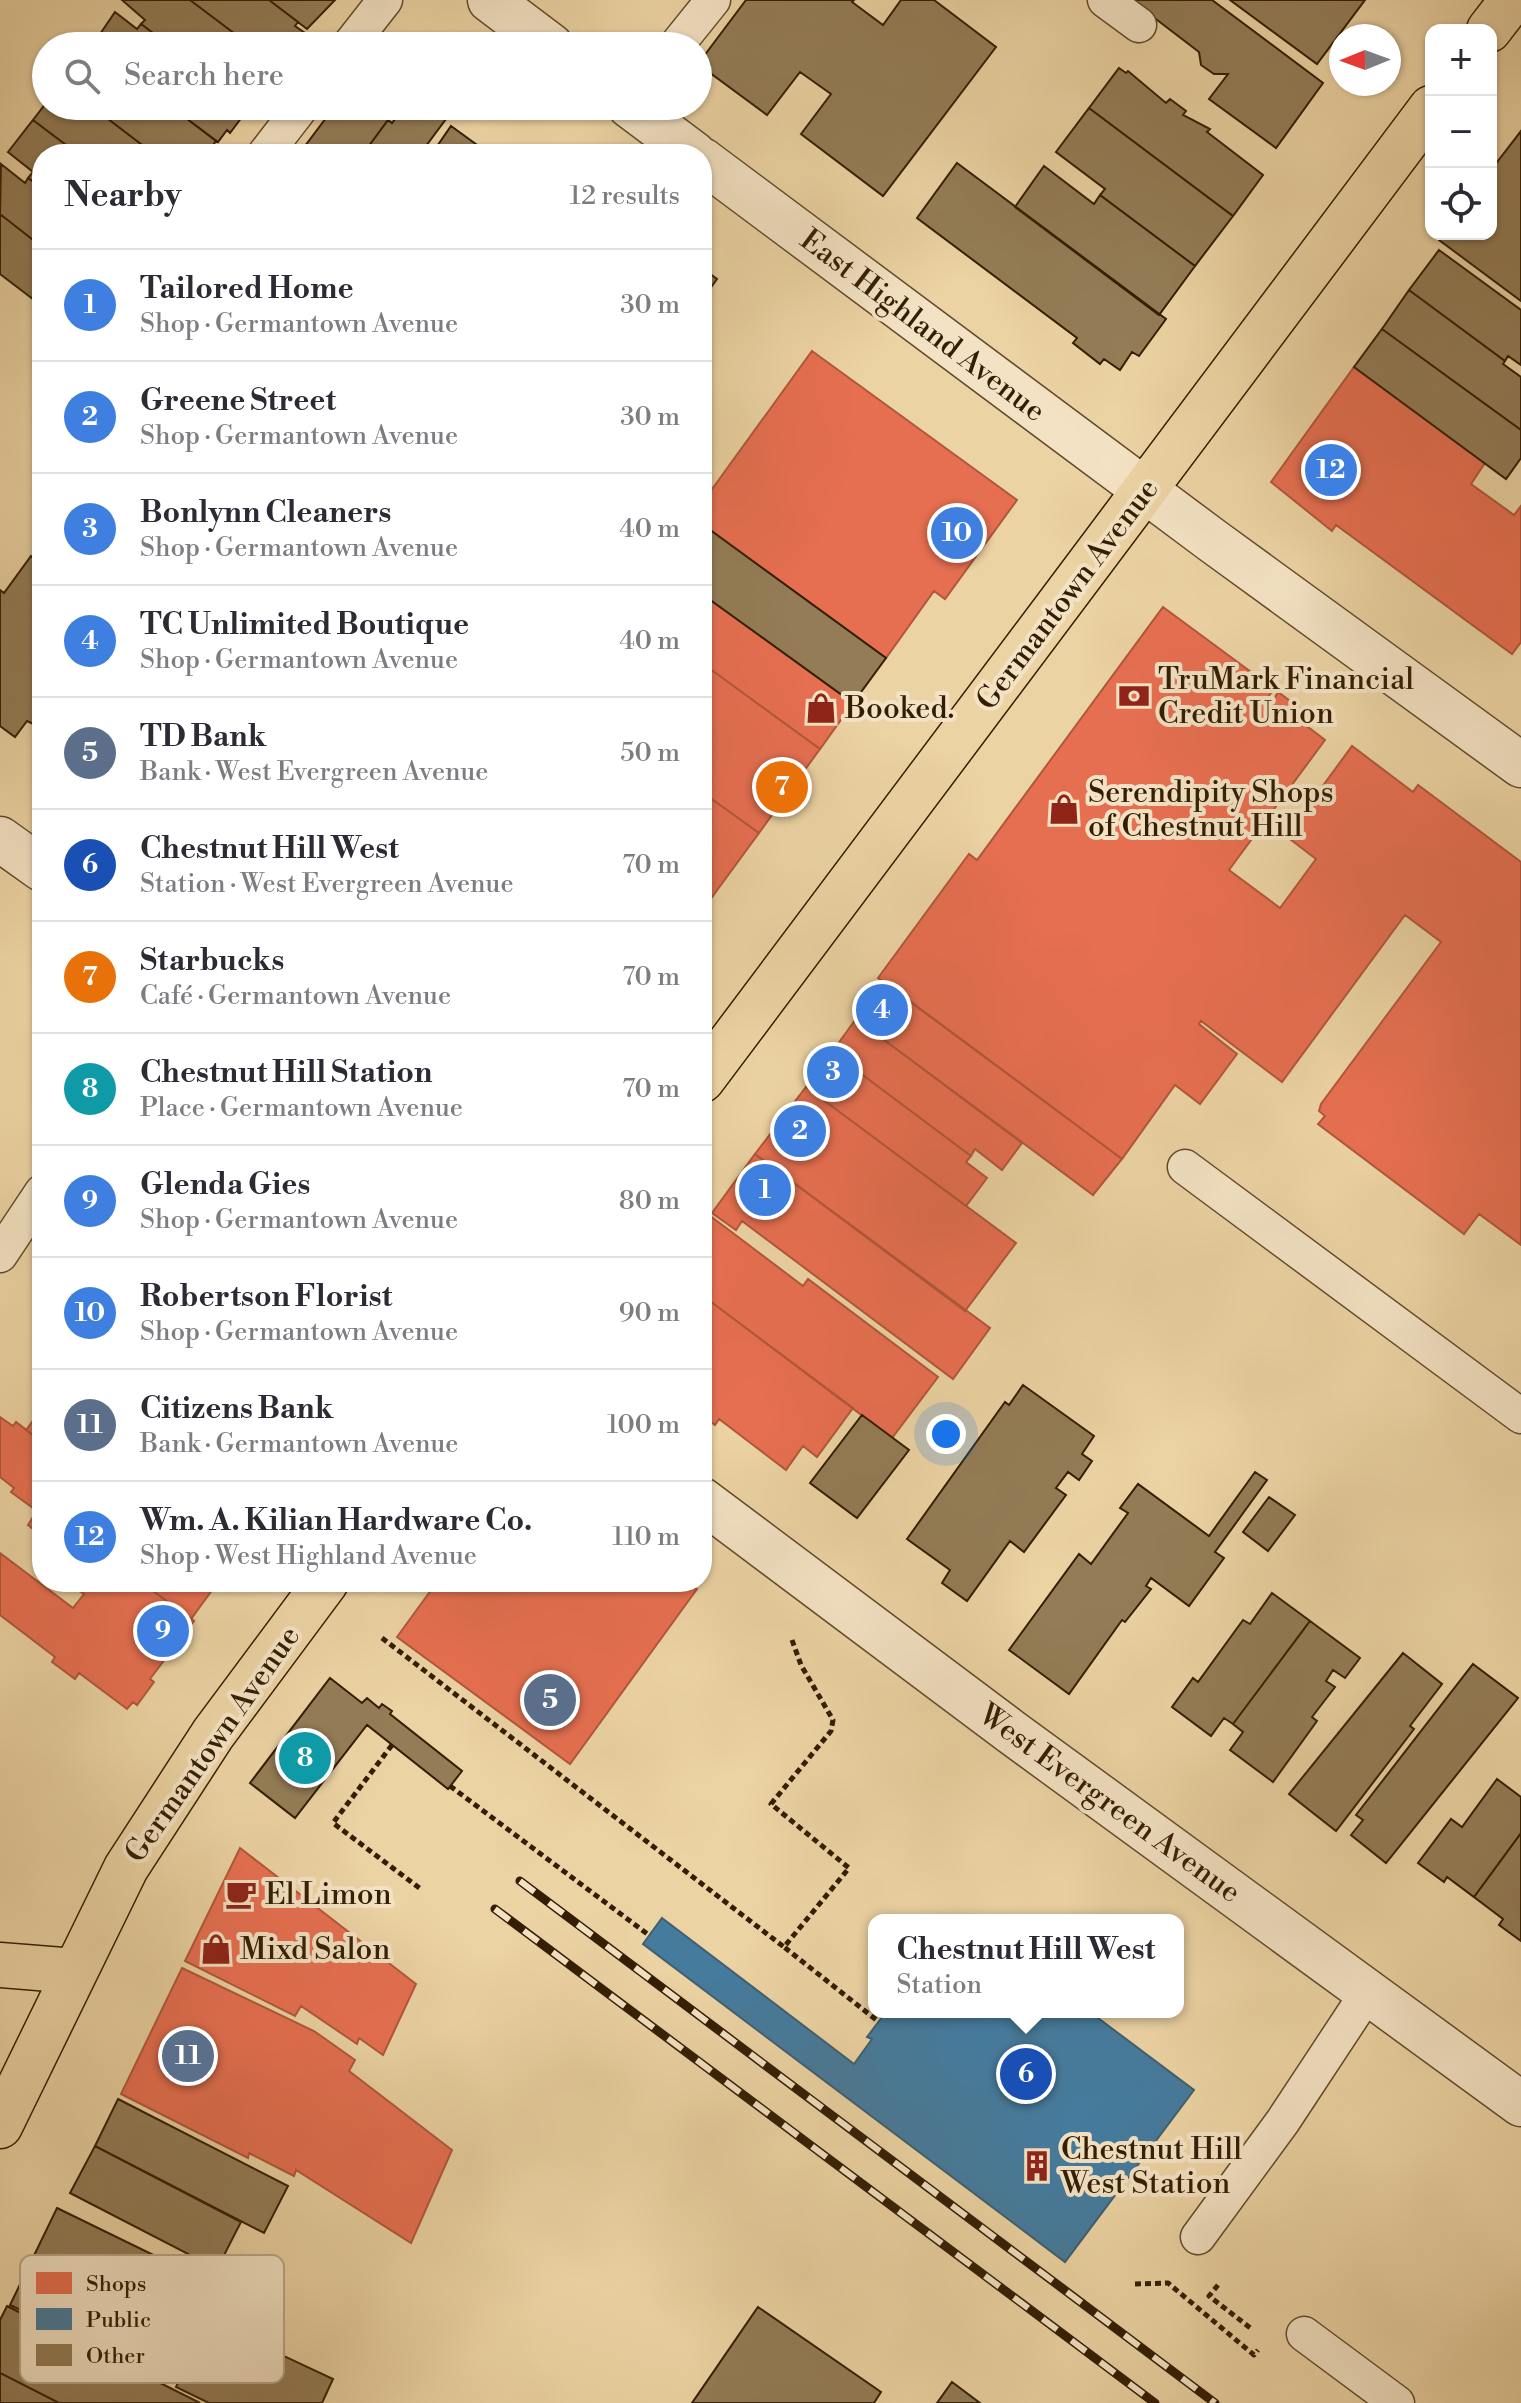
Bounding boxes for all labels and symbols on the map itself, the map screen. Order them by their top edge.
north arrow [1329,24,1401,96]
street label: East Highland Avenue [792,221,1053,430]
pin: 12 [1305,440,1357,500]
street label: Germantown Avenue [968,471,1167,718]
pin: 10 [931,503,983,563]
place label: TruMark Financial Credit Union [1158,661,1414,733]
bank icon: TruMark Financial Credit Union [1117,679,1151,713]
place label: Booked. [844,690,954,728]
shop icon: Booked. [804,691,838,725]
pin: 7 [756,757,808,817]
place label: Serendipity Shops of Chestnut Hill [1088,774,1334,846]
shop icon: Serendipity Shops of Chestnut Hill [1047,792,1081,826]
pin: 4 [856,980,908,1040]
pin: 3 [807,1042,859,1102]
pin: 2 [774,1101,826,1161]
pin: 1 [739,1160,791,1220]
your location [926,1414,966,1454]
pin: 9 [137,1601,189,1661]
street label: Germantown Avenue [117,1619,309,1870]
pin: 5 [524,1670,576,1730]
street label: West Evergreen Avenue [970,1695,1248,1912]
pin: 8 [279,1728,331,1788]
place label: El Limon [265,1876,392,1914]
cafe icon: El Limon [224,1877,258,1911]
place label: Mixd Salon [240,1931,390,1969]
shop icon: Mixd Salon [199,1932,233,1966]
pin: 11 [162,2026,214,2086]
pin: 6 [1000,2044,1052,2104]
place label: Chestnut Hill West Station [1060,2131,1242,2203]
building icon: Chestnut Hill West Station [1020,2149,1054,2183]
legend [20,2255,284,2383]
text: Shops [86,2271,146,2298]
text: Public [86,2307,151,2334]
text: Other [86,2343,145,2370]

